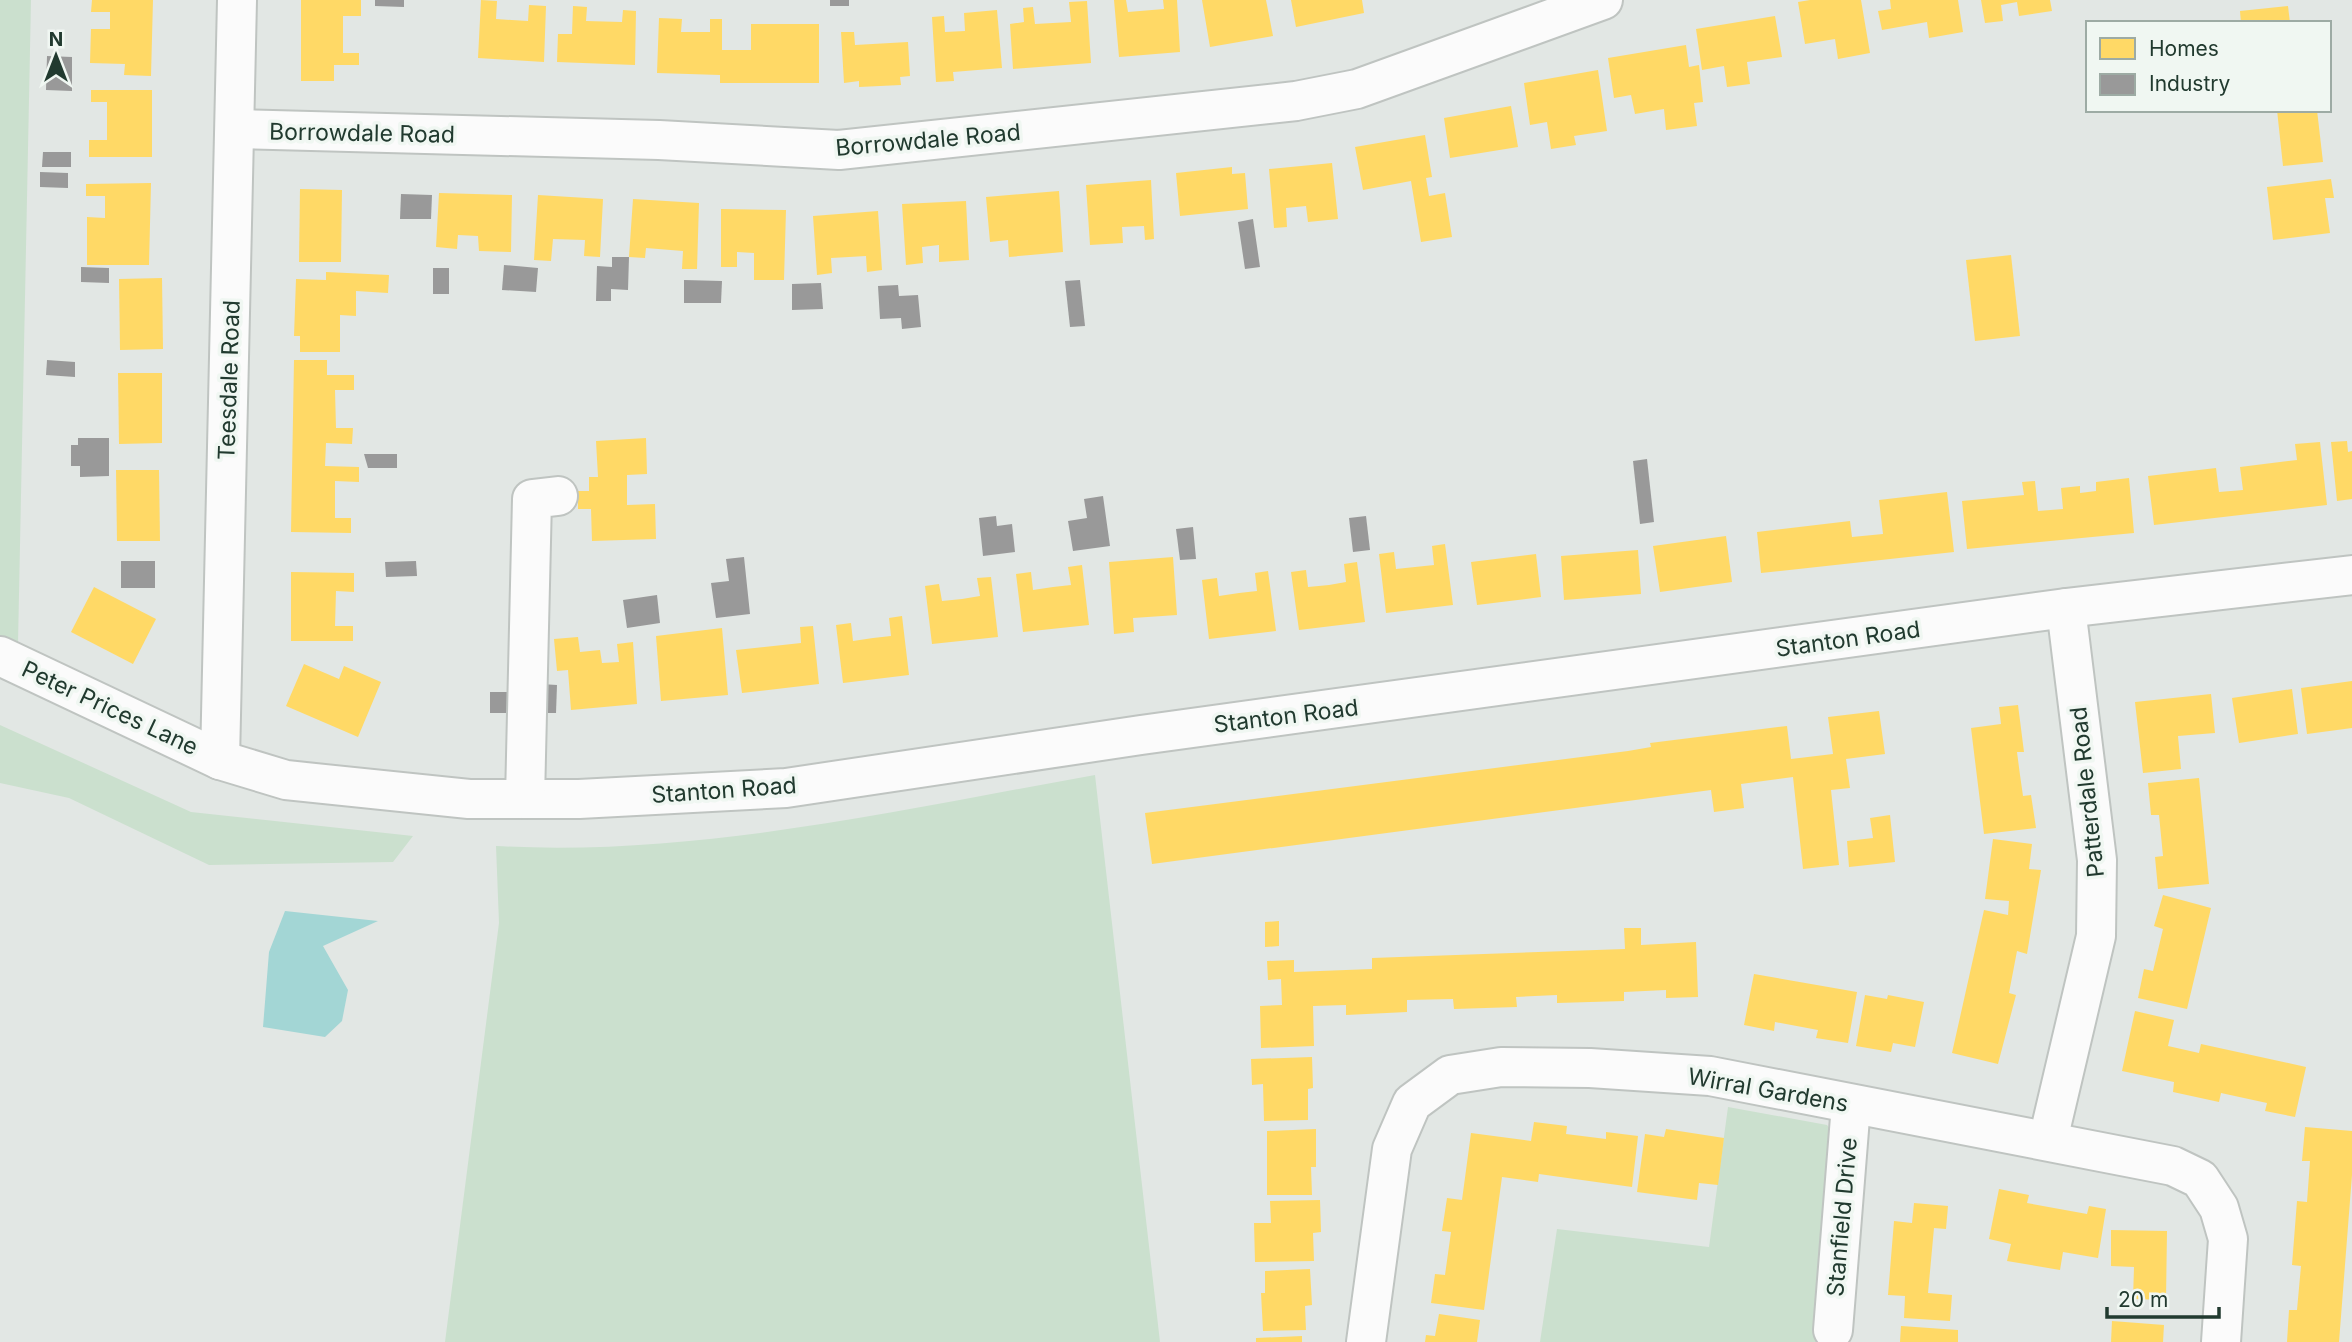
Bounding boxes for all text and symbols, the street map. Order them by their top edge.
north arrow [21,21,91,91]
legend [2086,21,2331,112]
text: N [49,28,63,51]
text: Homes [2149,36,2219,61]
text: Industry [2149,71,2231,96]
street label: Borrowdale Road [269,117,455,149]
street label: Borrowdale Road [834,118,1022,162]
street label: Teesdale Road [212,300,246,460]
street label: Stanton Road [1774,615,1922,663]
street label: Peter Prices Lane [17,655,203,761]
street label: Stanton Road [1212,693,1360,739]
street label: Patterdale Road [2064,705,2110,879]
street label: Stanton Road [650,771,798,809]
street label: Wirral Gardens [1686,1062,1850,1118]
street label: Stanfield Drive [1821,1136,1863,1298]
scale bar [2107,1276,2219,1320]
text: 20 m [2118,1287,2168,1312]

